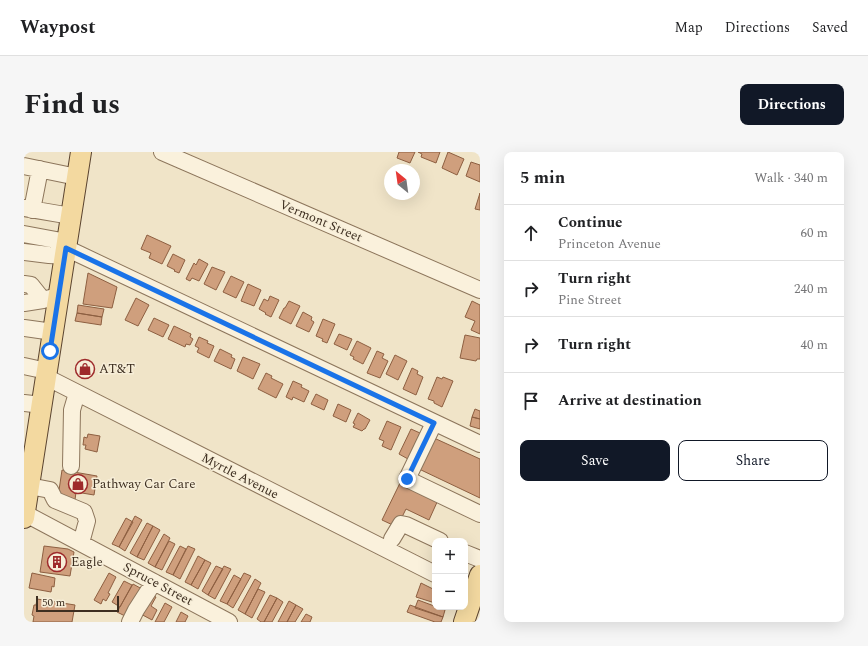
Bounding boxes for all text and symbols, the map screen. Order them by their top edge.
text: Waypost [20,13,96,42]
text: Map [675,17,703,38]
text: Directions [725,17,790,38]
text: Saved [812,17,848,38]
text: Find us [24,83,120,126]
button: Directions [740,84,844,125]
north arrow [384,164,420,200]
text: 5 min [520,165,565,191]
text: Walk · 340 m [754,168,828,188]
street label: Vermont Street [277,195,366,248]
text: Continue [558,211,623,234]
icon: ahead [520,222,542,244]
text: 60 m [801,223,828,243]
text: Princeton Avenue [558,234,661,254]
text: Turn right [558,267,631,290]
icon: right [520,278,542,300]
text: 240 m [794,279,828,299]
text: Pine Street [558,290,622,310]
text: Turn right [558,333,631,356]
icon: right [520,334,542,356]
text: 40 m [801,335,828,355]
route start [41,342,59,360]
shop icon: AT&T [74,358,96,380]
place label: AT&T [99,359,135,379]
text: Arrive at destination [558,389,702,412]
icon: arrive [520,390,542,412]
button: Save [520,440,670,481]
button: Share [678,440,828,481]
street label: Myrtle Avenue [198,448,282,504]
route end [398,470,416,488]
shop icon: Pathway Car Care [67,473,89,495]
place label: Pathway Car Care [92,474,195,494]
map controls [432,538,468,610]
button: + [432,538,468,574]
building icon: Eagle [46,551,68,573]
place label: Eagle [71,552,103,572]
street label: Spruce Street [119,557,197,611]
button: − [432,574,468,610]
scale bar [36,594,119,613]
text: 50 m [42,594,65,611]

